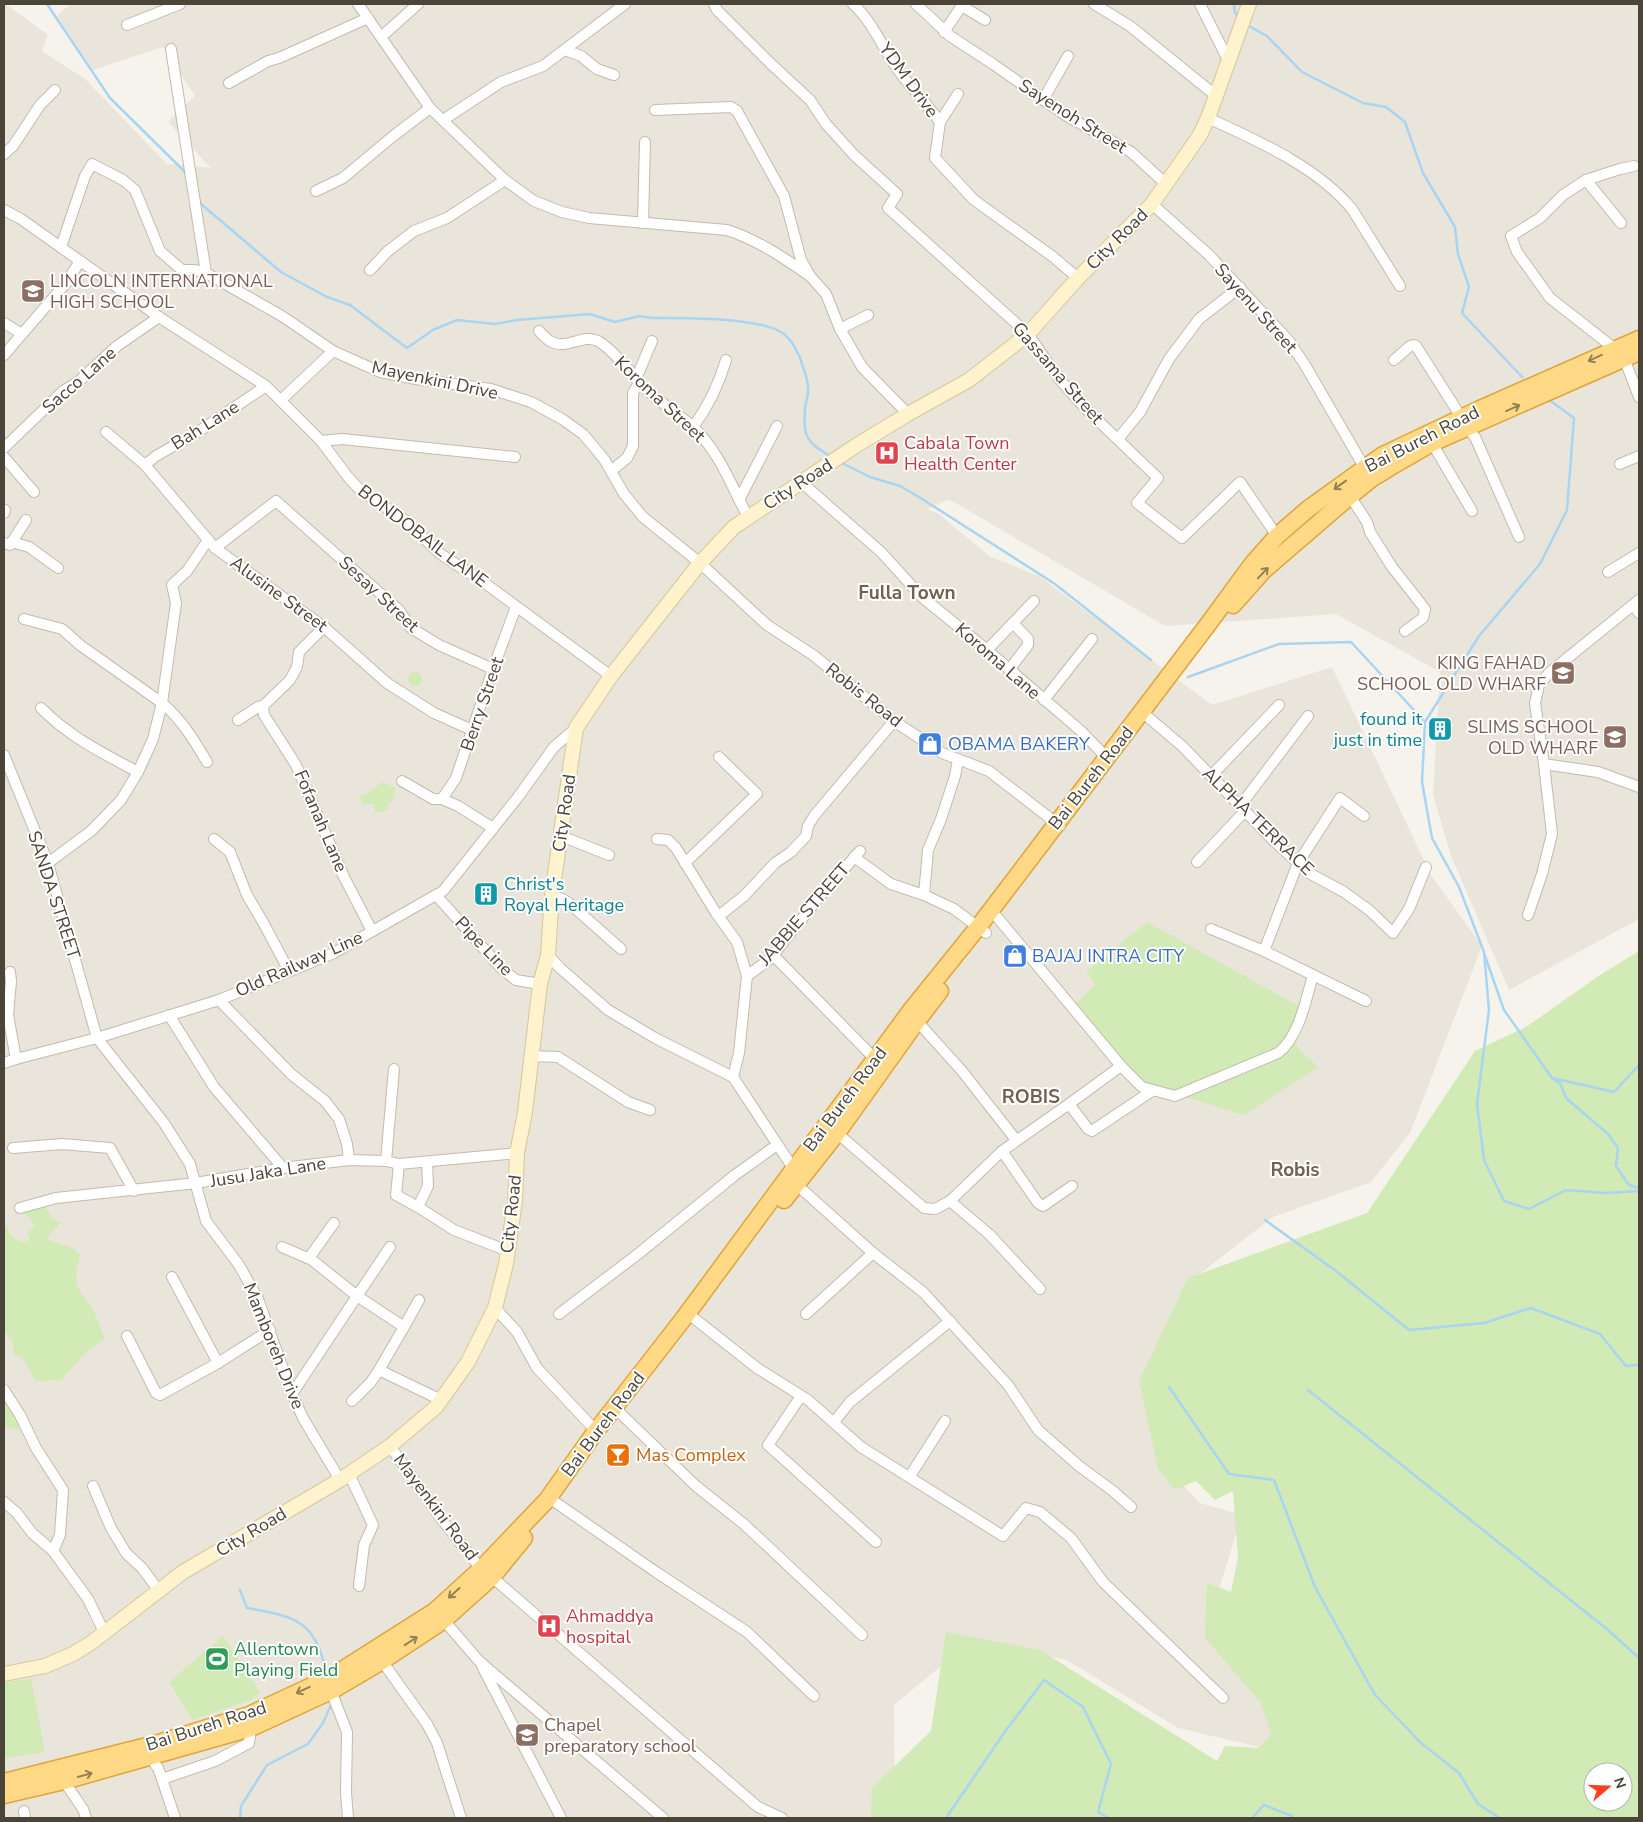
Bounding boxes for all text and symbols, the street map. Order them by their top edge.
street label: YDM Drive [873,37,944,122]
street label: Sayenoh Street [1014,73,1132,159]
street label: City Road [1081,203,1153,275]
street label: Sayenu Street [1209,258,1303,359]
place label: LINCOLN INTERNATIONAL HIGH SCHOOL [50,269,273,314]
school or university icon: LINCOLN INTERNATIONAL HIGH SCHOOL [20,278,46,304]
street label: Gassama Street [1007,317,1110,430]
street label: Sacco Lane [37,341,121,419]
street label: Koroma Street [609,351,711,448]
one-way arrow [1588,354,1603,364]
street label: Mayenkini Drive [370,355,500,405]
street label: Bah Lane [167,395,243,455]
street label: Bai Bureh Road [1361,400,1483,478]
one-way arrow [1505,403,1520,412]
place label: Cabala Town Health Center [904,431,1017,476]
hospital icon: Cabala Town Health Center [874,440,900,466]
street label: City Road [759,453,837,515]
street label: BONDOBAIL LANE [353,479,493,593]
one-way arrow [1333,480,1347,490]
street label: Alusine Street [225,551,333,638]
street label: Sesay Street [334,551,425,638]
one-way arrow [1257,566,1269,579]
district label: Fulla Town [858,580,956,606]
street label: Koroma Lane [950,617,1046,705]
place label: KING FAHAD SCHOOL OLD WHARF [1357,651,1546,696]
street label: Berry Street [455,653,510,754]
street label: Robis Road [820,657,908,733]
school or university icon: KING FAHAD SCHOOL OLD WHARF [1550,660,1576,686]
place label: found it just in time [1332,707,1423,752]
place label: SLIMS SCHOOL OLD WHARF [1467,715,1598,760]
building icon: found it just in time [1427,716,1453,742]
street label: Bai Bureh Road [1043,721,1139,835]
school or university icon: SLIMS SCHOOL OLD WHARF [1602,724,1628,750]
shop icon: OBAMA BAKERY [917,731,943,757]
place label: OBAMA BAKERY [948,732,1090,756]
street label: ALPHA TERRACE [1197,762,1319,880]
street label: Fofanah Lane [289,766,353,876]
street label: City Road [547,772,581,854]
street label: SANDA STREET [22,828,86,962]
street label: JABBIE STREET [752,858,855,971]
place label: Christ's Royal Heritage [504,872,624,917]
building icon: Christ's Royal Heritage [473,881,499,907]
street label: Pipe Line [450,911,518,981]
street label: Old Railway Line [232,925,366,1003]
shop icon: BAJAJ INTRA CITY [1002,943,1028,969]
place label: BAJAJ INTRA CITY [1032,944,1184,968]
street label: Bai Bureh Road [798,1042,892,1156]
district label: ROBIS [1002,1084,1060,1110]
street label: Jusu Jaka Lane [207,1151,328,1193]
district label: Robis [1270,1157,1320,1183]
street label: City Road [495,1174,527,1254]
street label: Mamboreh Drive [238,1279,310,1413]
street label: Bai Bureh Road [556,1367,650,1481]
bar icon: Mas Complex [605,1442,631,1468]
place label: Mas Complex [636,1443,746,1467]
street label: Mayenkini Road [388,1449,484,1565]
street label: City Road [211,1502,291,1562]
one-way arrow [448,1587,461,1599]
place label: Ahmaddya hospital [566,1604,654,1649]
hospital icon: Ahmaddya hospital [536,1613,562,1639]
one-way arrow [404,1636,418,1646]
place label: Allentown Playing Field [234,1637,338,1682]
sports icon: Allentown Playing Field [204,1646,230,1672]
one-way arrow [296,1685,311,1695]
street label: Bai Bureh Road [143,1695,269,1757]
place label: Chapel preparatory school [544,1713,697,1758]
school or university icon: Chapel preparatory school [514,1722,540,1748]
north arrow [1583,1762,1633,1812]
one-way arrow [77,1770,93,1779]
text: N [1609,1775,1631,1791]

